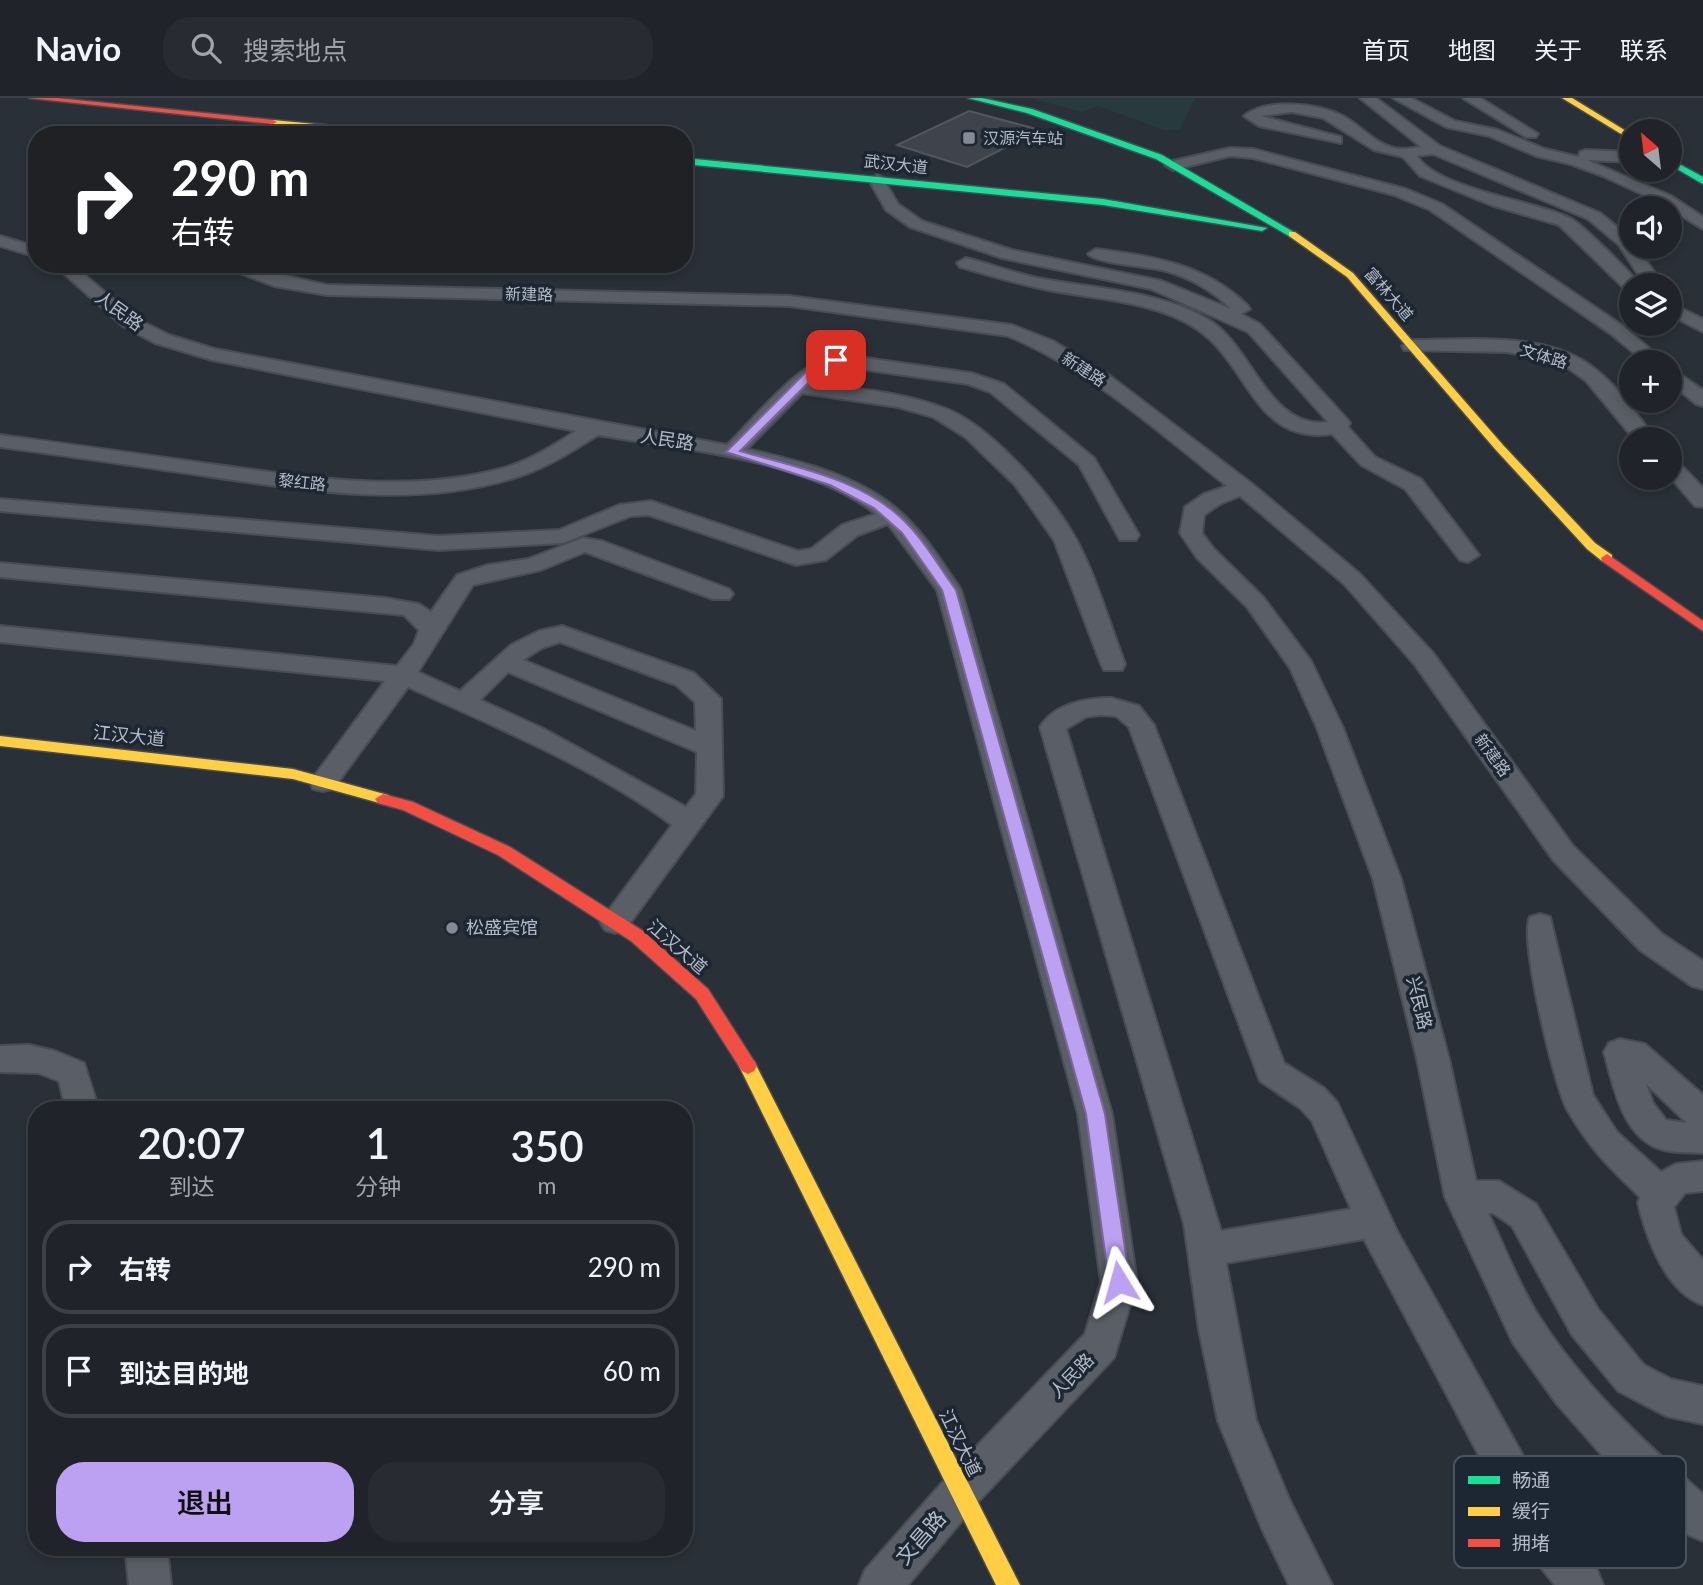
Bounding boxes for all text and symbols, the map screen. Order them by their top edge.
search box [163,17,653,80]
text: Navio [35,28,121,68]
icon: search [187,29,225,67]
text: 搜索地点 [243,34,347,66]
text: 首页 [1362,35,1410,64]
text: 地图 [1448,35,1496,64]
text: 关于 [1534,35,1582,64]
text: 联系 [1620,35,1668,64]
north arrow [1619,119,1682,182]
map controls [1619,119,1682,490]
place label: 汉源汽车站 [983,128,1063,147]
marker: 汉源汽车站 [961,130,977,146]
text: 290 m [171,148,309,206]
street label: 武汉大道 [863,151,929,176]
icon: right [56,154,147,245]
button: sound [1619,196,1682,259]
text: 右转 [171,212,235,251]
street label: 富林大道 [1361,263,1418,324]
button: layers [1619,273,1682,336]
street label: 新建路 [505,284,553,303]
street label: 人民路 [91,285,148,335]
pin [806,330,866,390]
street label: 文体路 [1518,339,1570,372]
icon: arrive [817,341,855,379]
street label: 新建路 [1059,348,1110,390]
button: + [1619,350,1682,413]
street label: 人民路 [639,424,696,454]
button: − [1619,427,1682,490]
street label: 黎红路 [277,470,327,493]
street label: 江汉大道 [92,720,166,750]
street label: 新建路 [1472,730,1515,780]
street label: 江汉大道 [643,914,712,978]
place label: 松盛宾馆 [466,916,538,938]
marker: 松盛宾馆 [444,920,460,936]
street label: 兴民路 [1403,974,1437,1032]
text: 20:07 [137,1118,246,1168]
text: 1 [366,1118,390,1168]
text: 350 [510,1121,584,1171]
text: m [538,1171,556,1199]
text: 到达 [168,1172,214,1200]
text: 分钟 [355,1172,401,1200]
position arrow [1082,1245,1156,1319]
icon: right [60,1248,98,1286]
text: 290 m [588,1251,661,1283]
text: 右转 [119,1253,171,1285]
street label: 人民路 [1045,1348,1098,1402]
icon: arrive [60,1352,98,1390]
text: 60 m [603,1355,661,1387]
text: 到达目的地 [119,1357,249,1389]
street label: 江汉大道 [935,1405,987,1480]
legend [1454,1456,1686,1568]
button: 退出 [56,1462,354,1542]
button: 分享 [368,1462,665,1542]
text: 畅通 [1512,1468,1550,1491]
text: 缓行 [1512,1499,1550,1522]
street label: 文昌路 [890,1505,950,1569]
text: 拥堵 [1512,1531,1550,1554]

